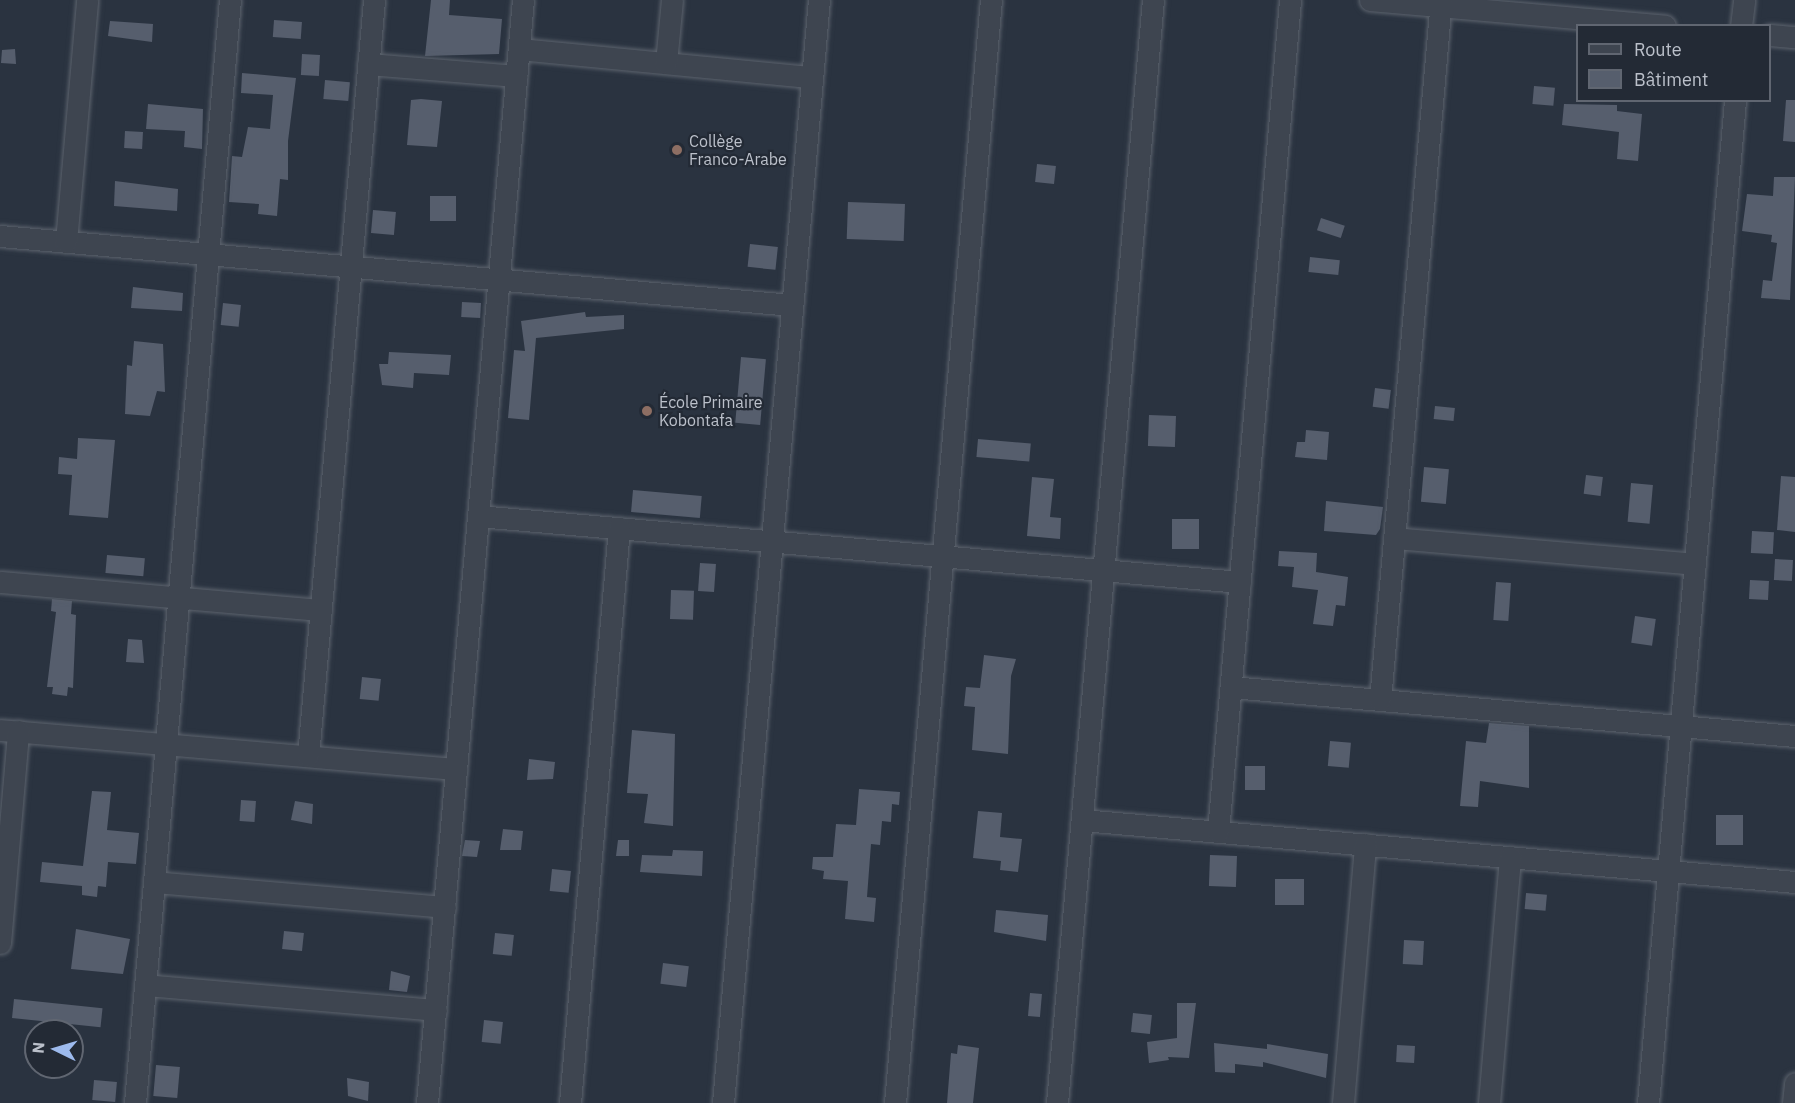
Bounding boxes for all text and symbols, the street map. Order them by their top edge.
legend [1576,24,1771,102]
text: Route [1634,38,1682,61]
text: Bâtiment [1634,68,1708,91]
place label: Collège Franco-Arabe [689,131,787,169]
marker: Collège Franco-Arabe [670,143,684,157]
place label: École Primaire Kobontafa [659,392,762,430]
marker: École Primaire Kobontafa [640,404,654,418]
north arrow [24,1019,84,1079]
text: N [28,1041,49,1054]

